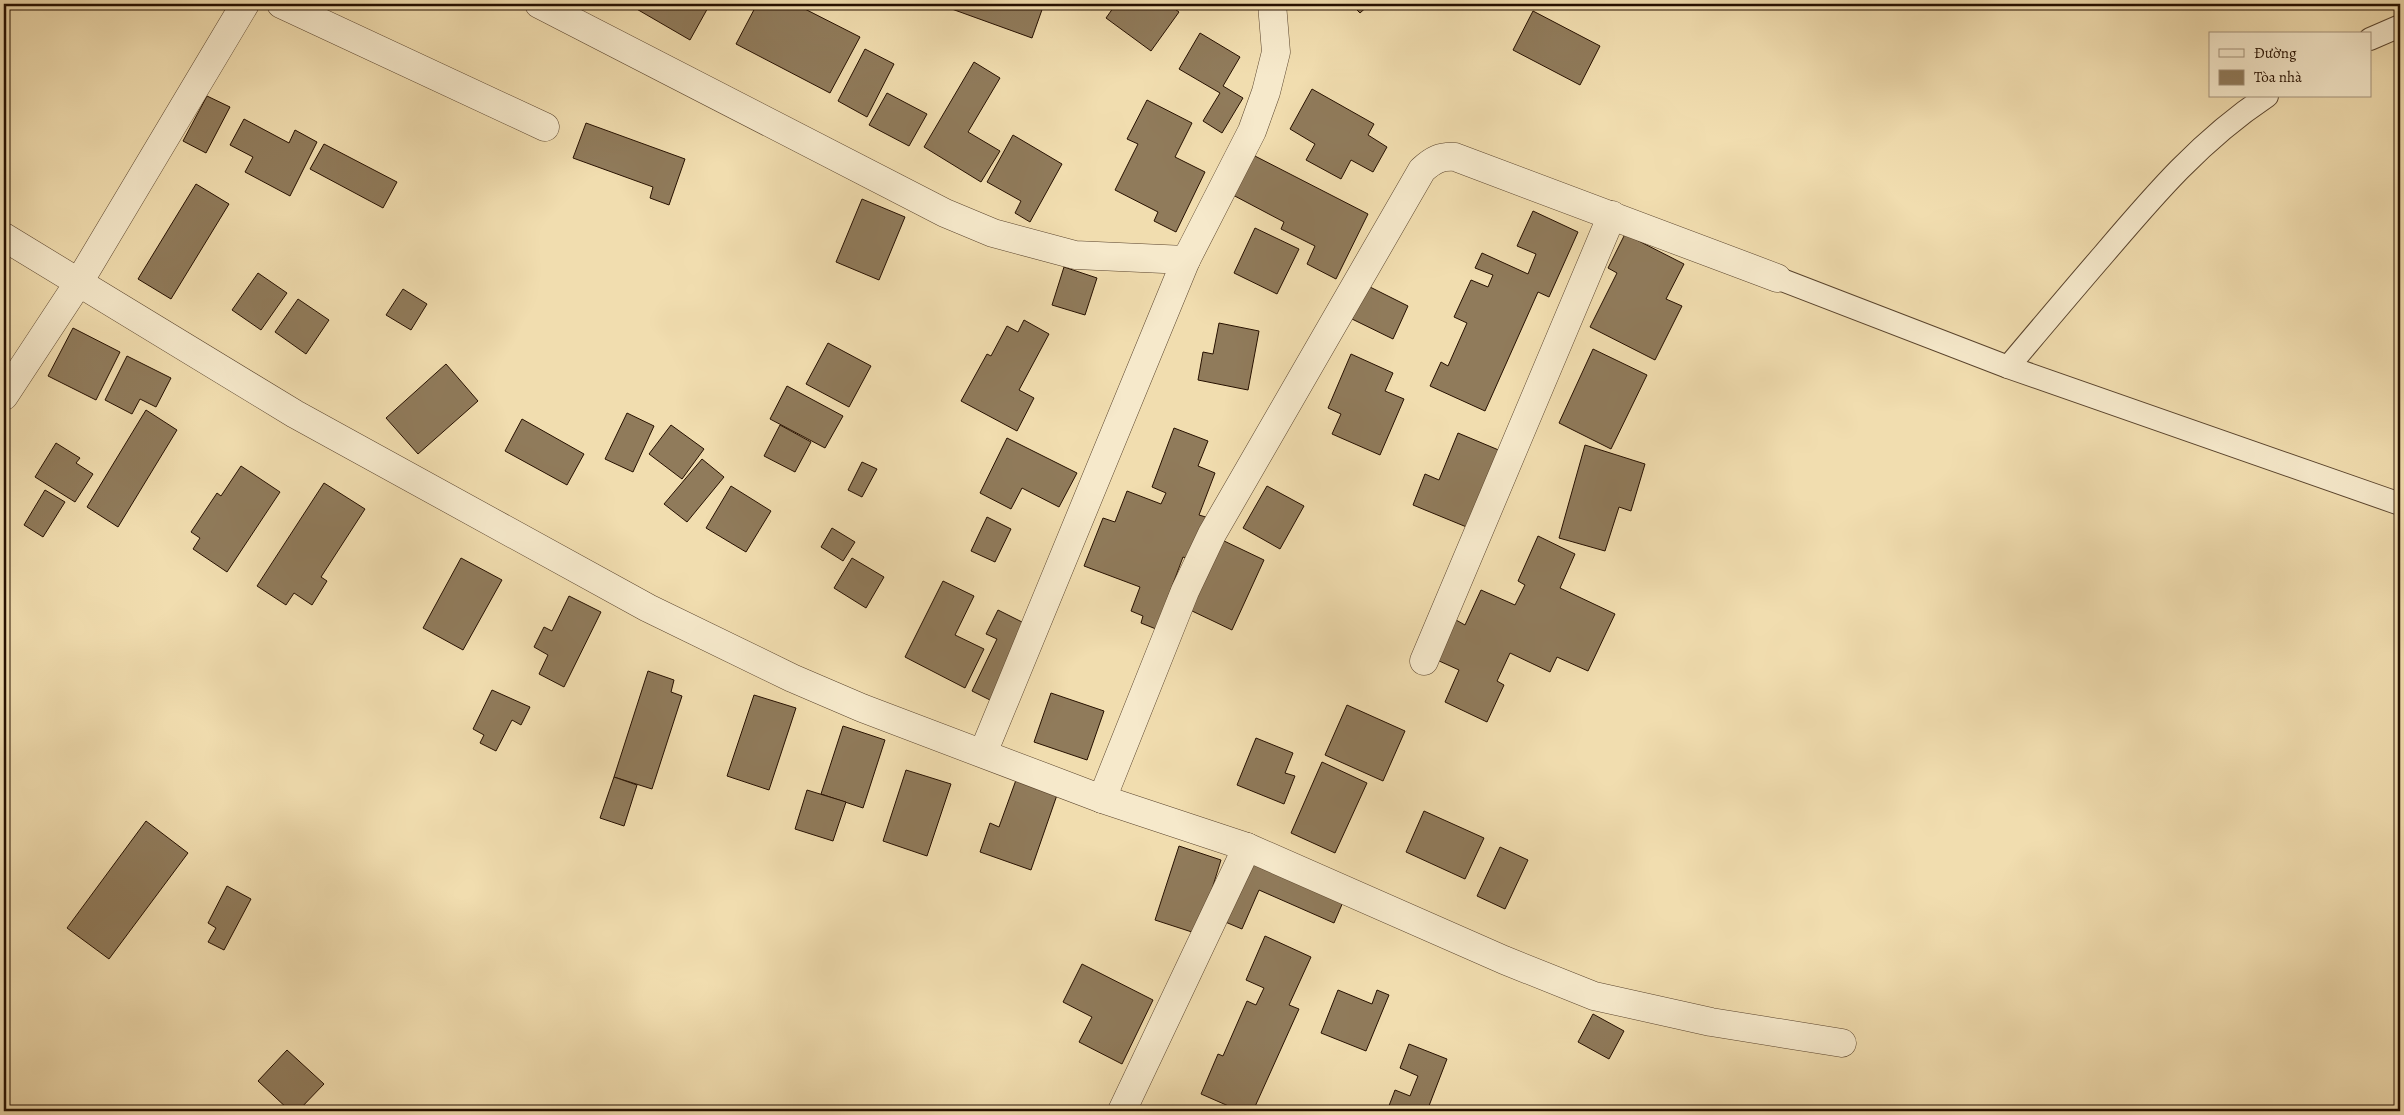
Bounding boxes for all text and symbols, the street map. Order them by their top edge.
legend [2209,32,2372,98]
text: Đường [2254,43,2297,63]
text: Tòa nhà [2254,67,2302,87]

